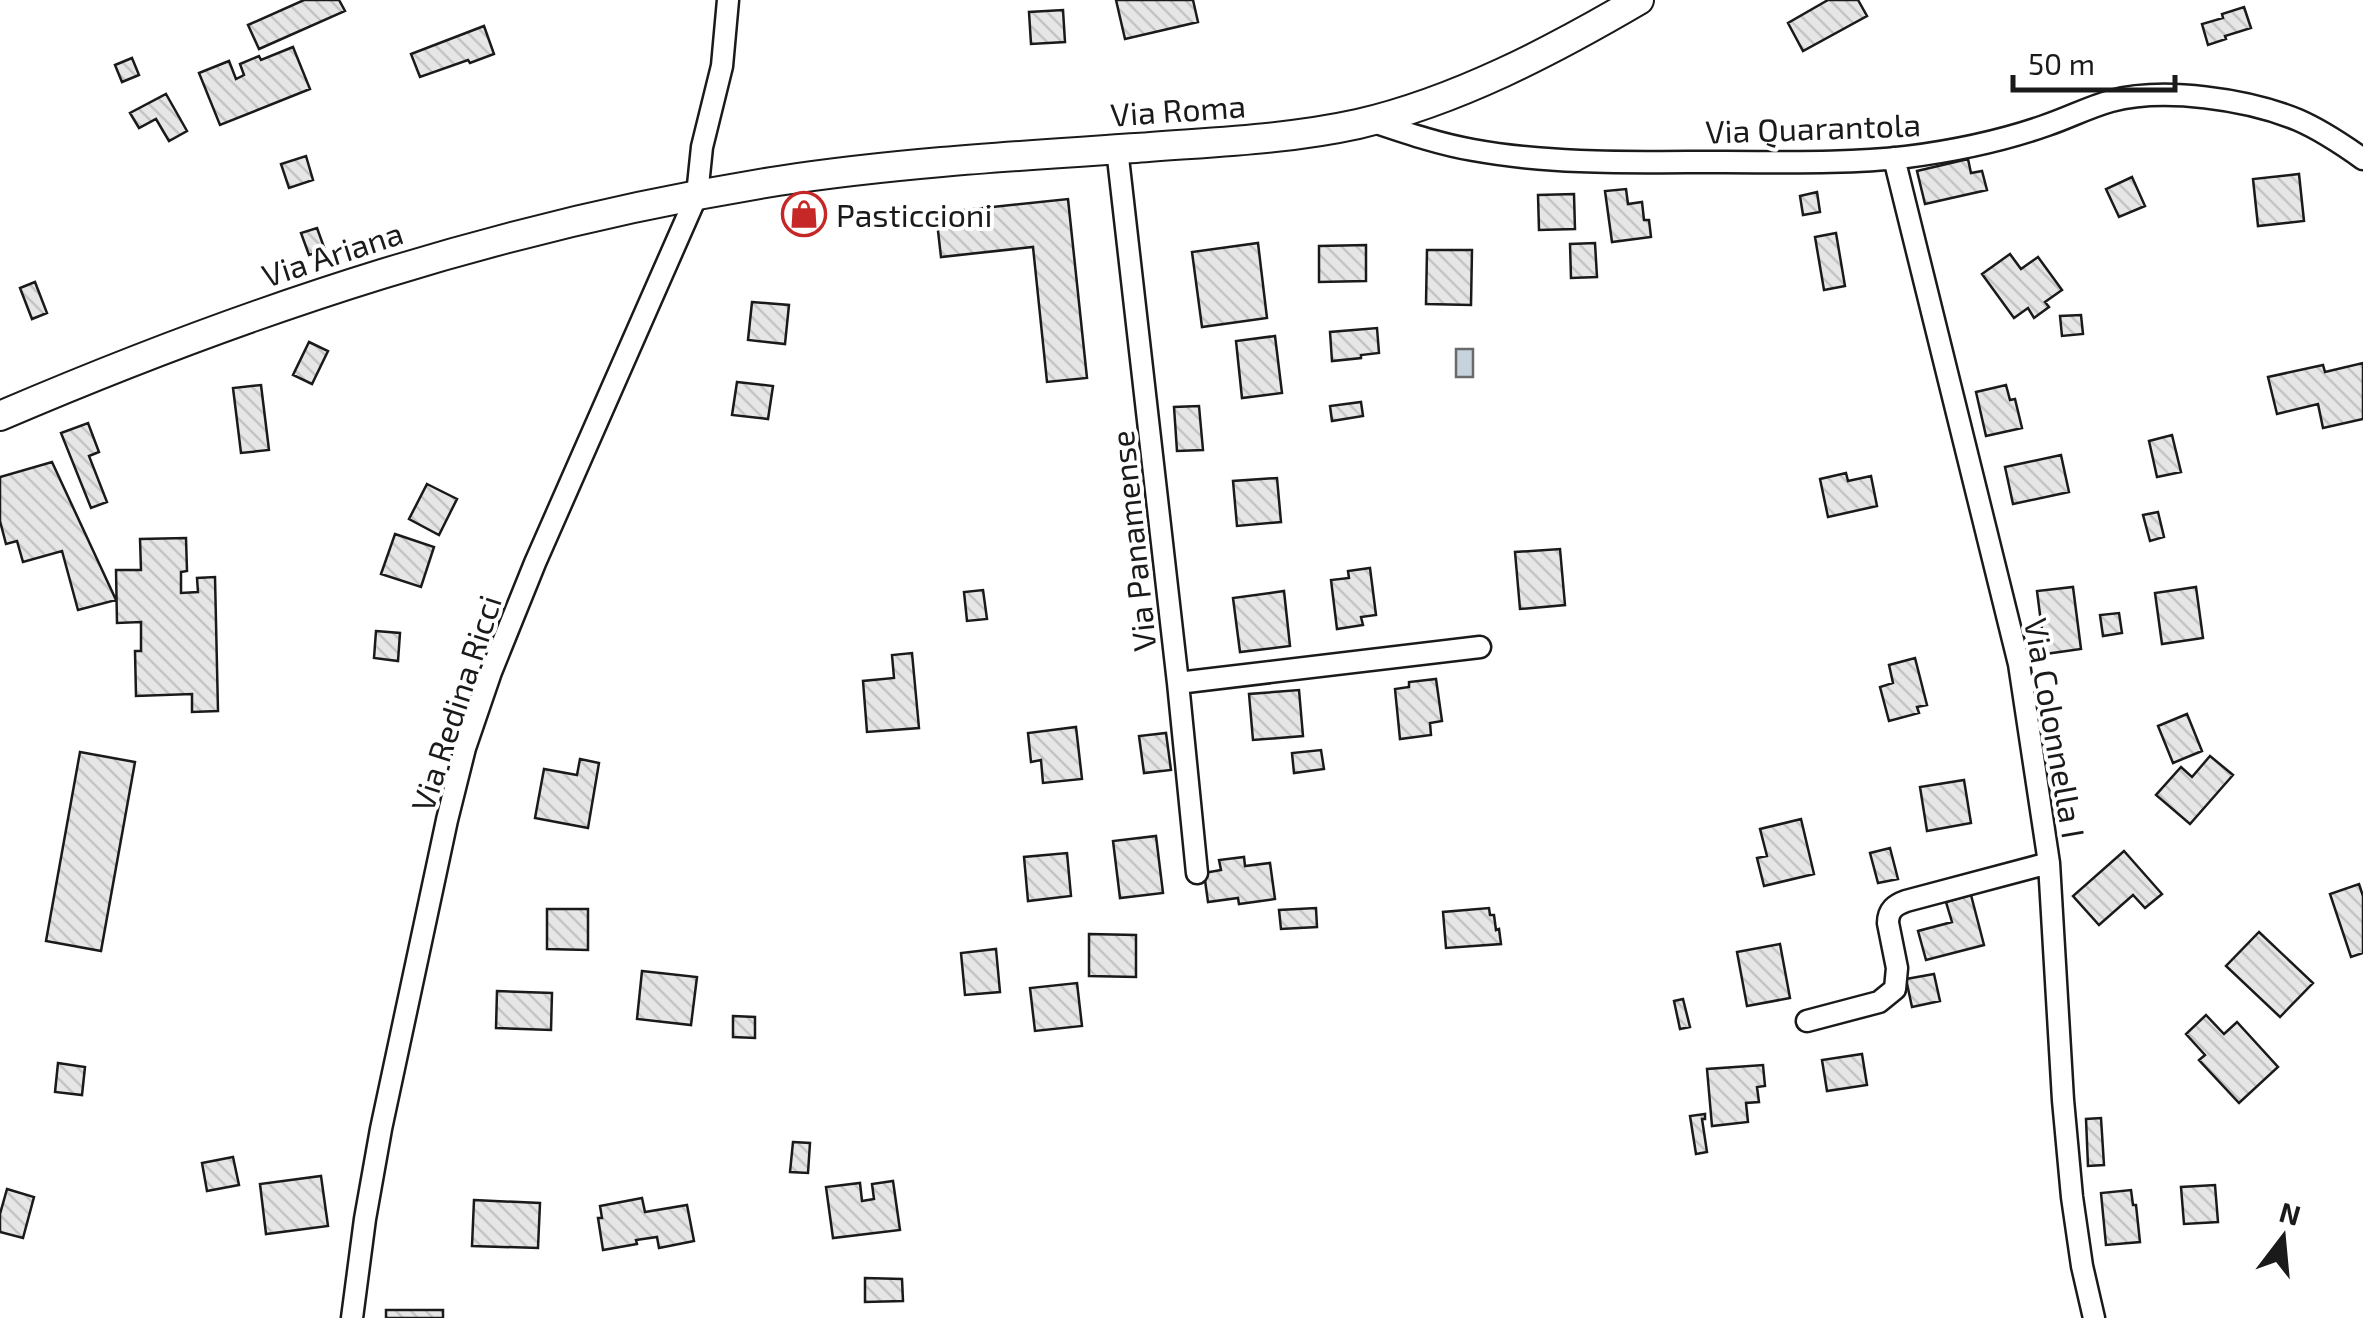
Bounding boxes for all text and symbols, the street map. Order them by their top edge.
scale bar [2013,30,2176,92]
text: 50 m [2028,45,2095,81]
street label: Via Roma [1109,85,1247,133]
street label: Via Quarantola [1705,104,1922,151]
shop icon: Pasticcioni [781,191,827,237]
place label: Pasticcioni [836,195,992,233]
street label: Via Ariana [257,212,407,294]
street label: Via Panamense [1102,429,1162,653]
street label: Via Redina Ricci [402,590,508,816]
street label: Via Colonnella I [2018,615,2094,841]
north arrow [2233,1188,2333,1288]
text: N [2276,1194,2305,1232]

